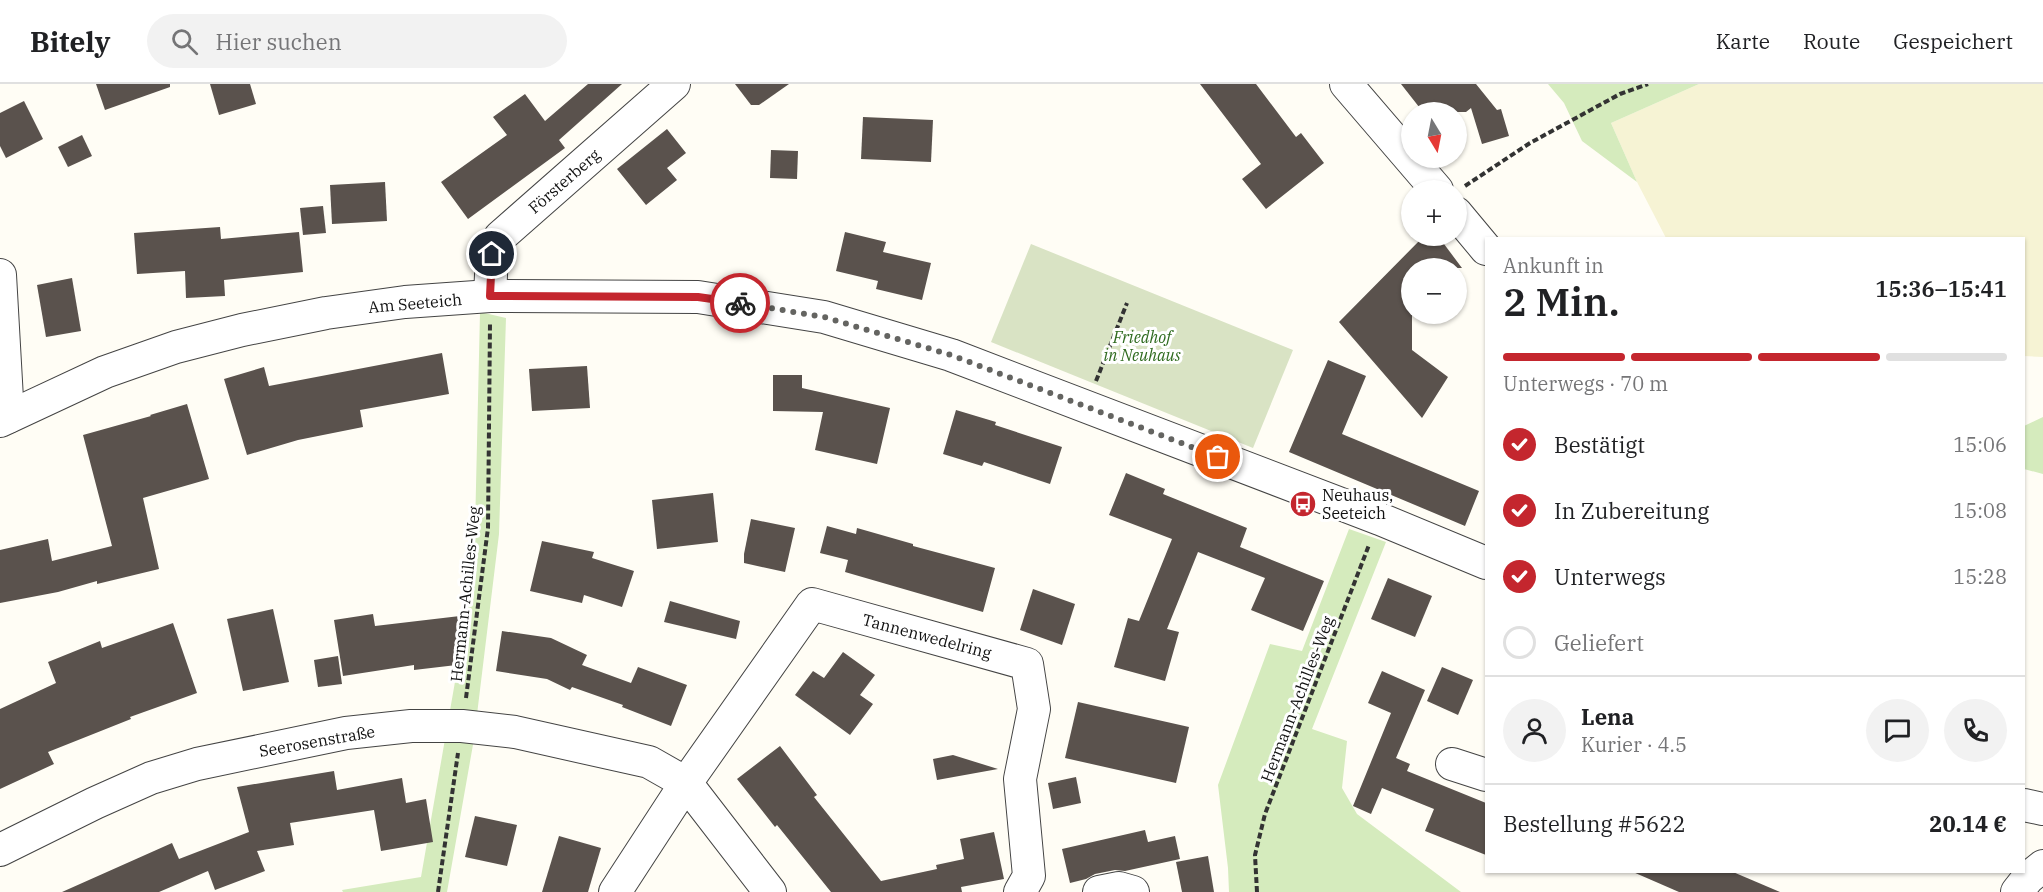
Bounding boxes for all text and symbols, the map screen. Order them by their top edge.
search box [147,14,567,68]
text: Bitely [30,23,111,60]
icon: search [168,25,201,58]
text: Hier suchen [216,27,342,56]
text: Karte [1716,27,1770,55]
text: Route [1803,27,1860,55]
text: Gespeichert [1893,27,2013,55]
north arrow [1401,102,1467,168]
map controls [1401,102,1467,324]
street label: Försterberg [524,144,604,218]
button: + [1401,180,1467,246]
pin [466,228,517,279]
icon: home [475,237,508,270]
text: Ankunft in [1503,252,1604,279]
button: − [1401,258,1467,324]
courier [710,273,770,333]
text: 15:36–15:41 [1875,274,2007,303]
text: 2 Min. [1503,276,1620,327]
icon: bike [724,287,757,320]
street label: Am Seeteich [367,289,463,317]
park label: Friedhof in Neuhaus [1103,327,1181,365]
text: Unterwegs · 70 m [1503,370,1668,397]
icon: check [1503,428,1536,461]
text: Bestätigt [1554,430,1645,459]
pin [1192,431,1243,482]
text: 15:06 [1953,431,2007,458]
icon: bag [1201,440,1234,473]
place label: Neuhaus, Seeteich [1322,485,1393,523]
bus stop icon: Neuhaus, Seeteich [1288,489,1318,519]
icon: check [1503,494,1536,527]
text: In Zubereitung [1554,496,1709,525]
text: 15:08 [1953,497,2007,524]
street label: Hermann-Achilles-Weg [446,505,484,683]
icon: check [1503,560,1536,593]
text: Unterwegs [1554,562,1666,591]
text: 15:28 [1953,563,2007,590]
street label: Tannenwedelring [860,609,994,663]
street label: Hermann-Achilles-Weg [1256,613,1338,785]
text: Geliefert [1554,628,1644,657]
button: person [1503,699,1566,762]
button: chat [1866,699,1929,762]
button: phone [1944,699,2007,762]
text: Lena [1581,702,1634,731]
street label: Seerosenstraße [258,721,376,761]
text: Kurier · 4.5 [1581,731,1687,758]
text: Bestellung #5622 [1503,809,1686,838]
text: 20.14 € [1929,809,2007,838]

